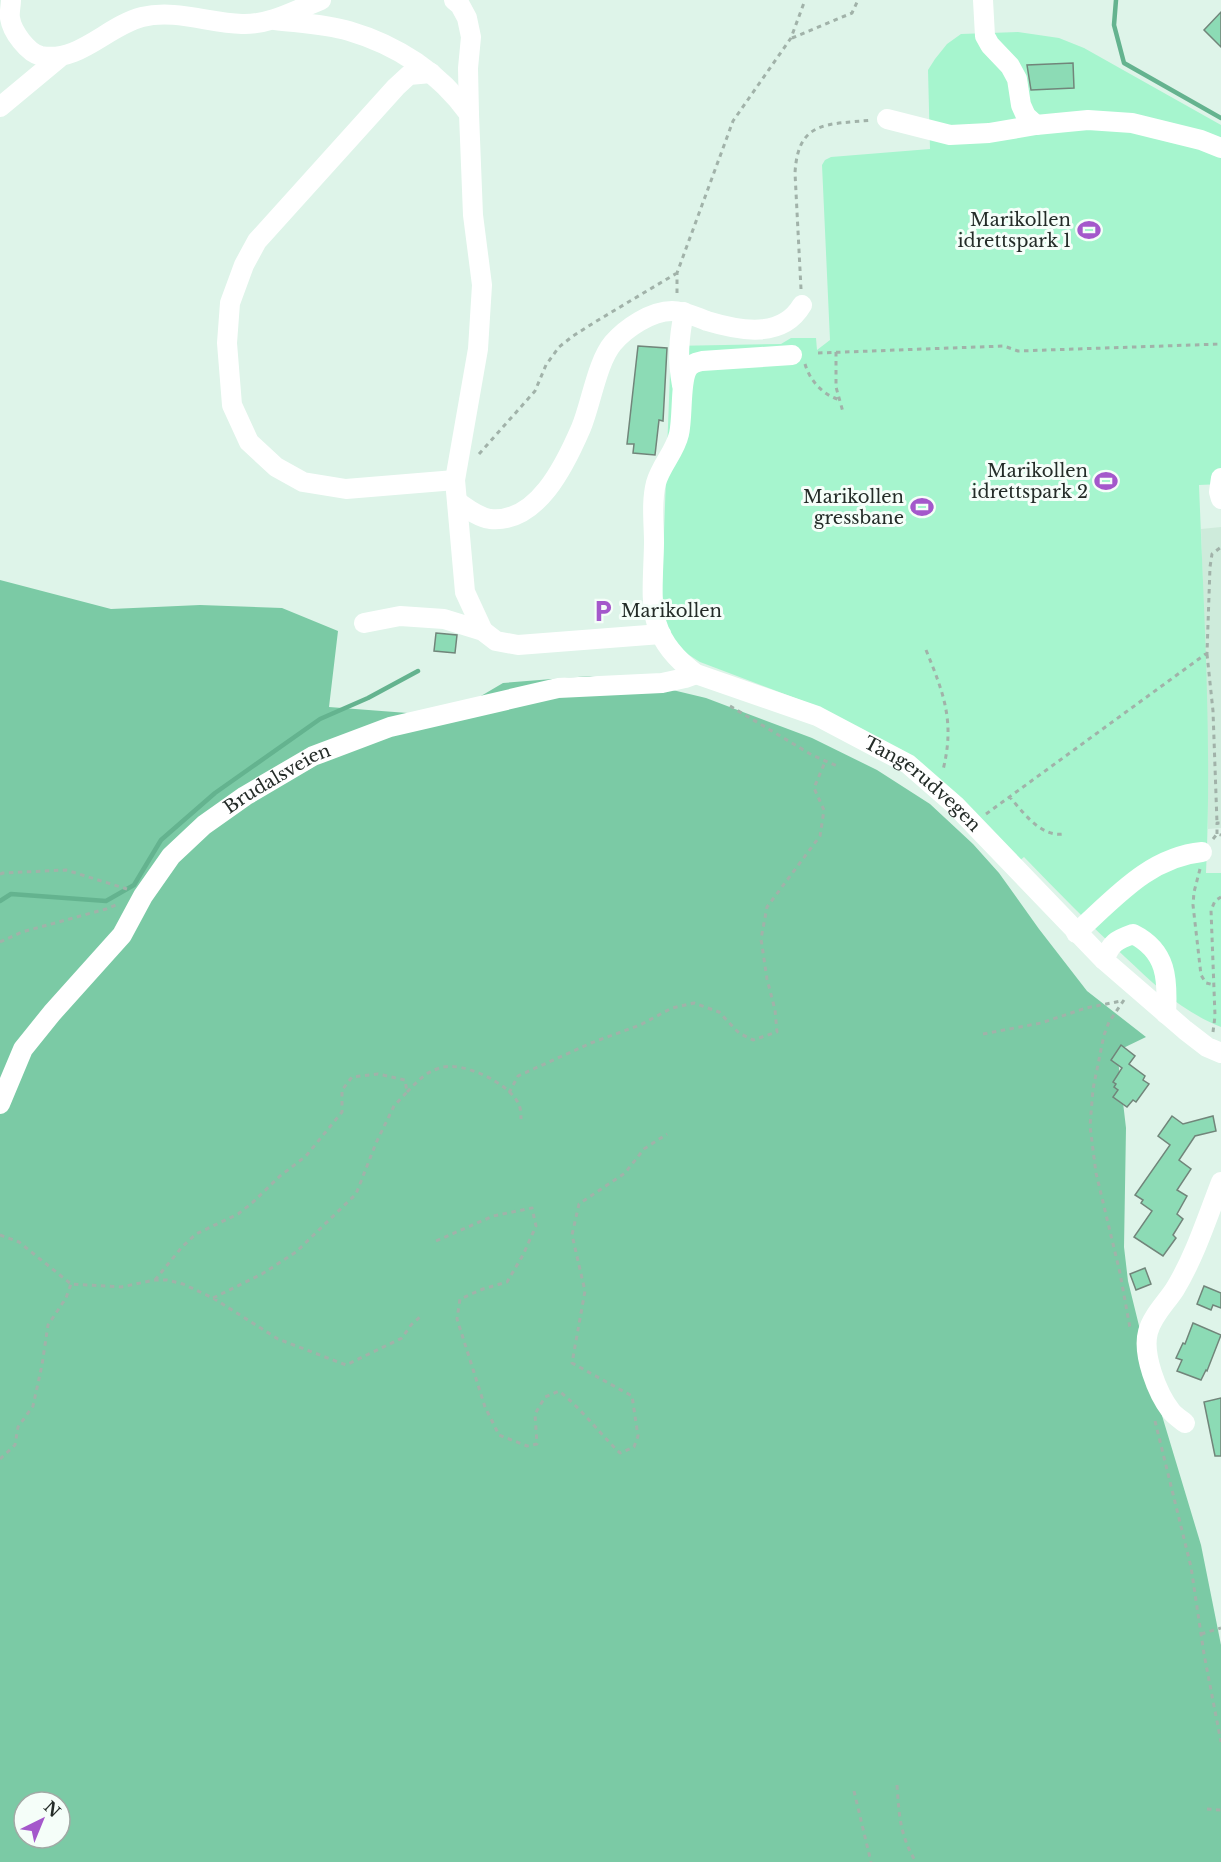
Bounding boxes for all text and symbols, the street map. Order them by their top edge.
place label: Marikollen idrettspark 1 [957,209,1071,252]
sports icon: Marikollen idrettspark 1 [1076,217,1102,243]
place label: Marikollen idrettspark 2 [971,460,1088,503]
sports icon: Marikollen idrettspark 2 [1093,468,1119,494]
place label: Marikollen gressbane [803,486,904,529]
sports icon: Marikollen gressbane [909,494,935,520]
parking icon: Marikollen [590,598,616,624]
place label: Marikollen [621,600,722,622]
street label: Tangerudvegen [860,732,985,836]
street label: Brudalsveien [220,739,334,818]
north arrow [12,1790,72,1850]
text: N [40,1797,65,1821]

